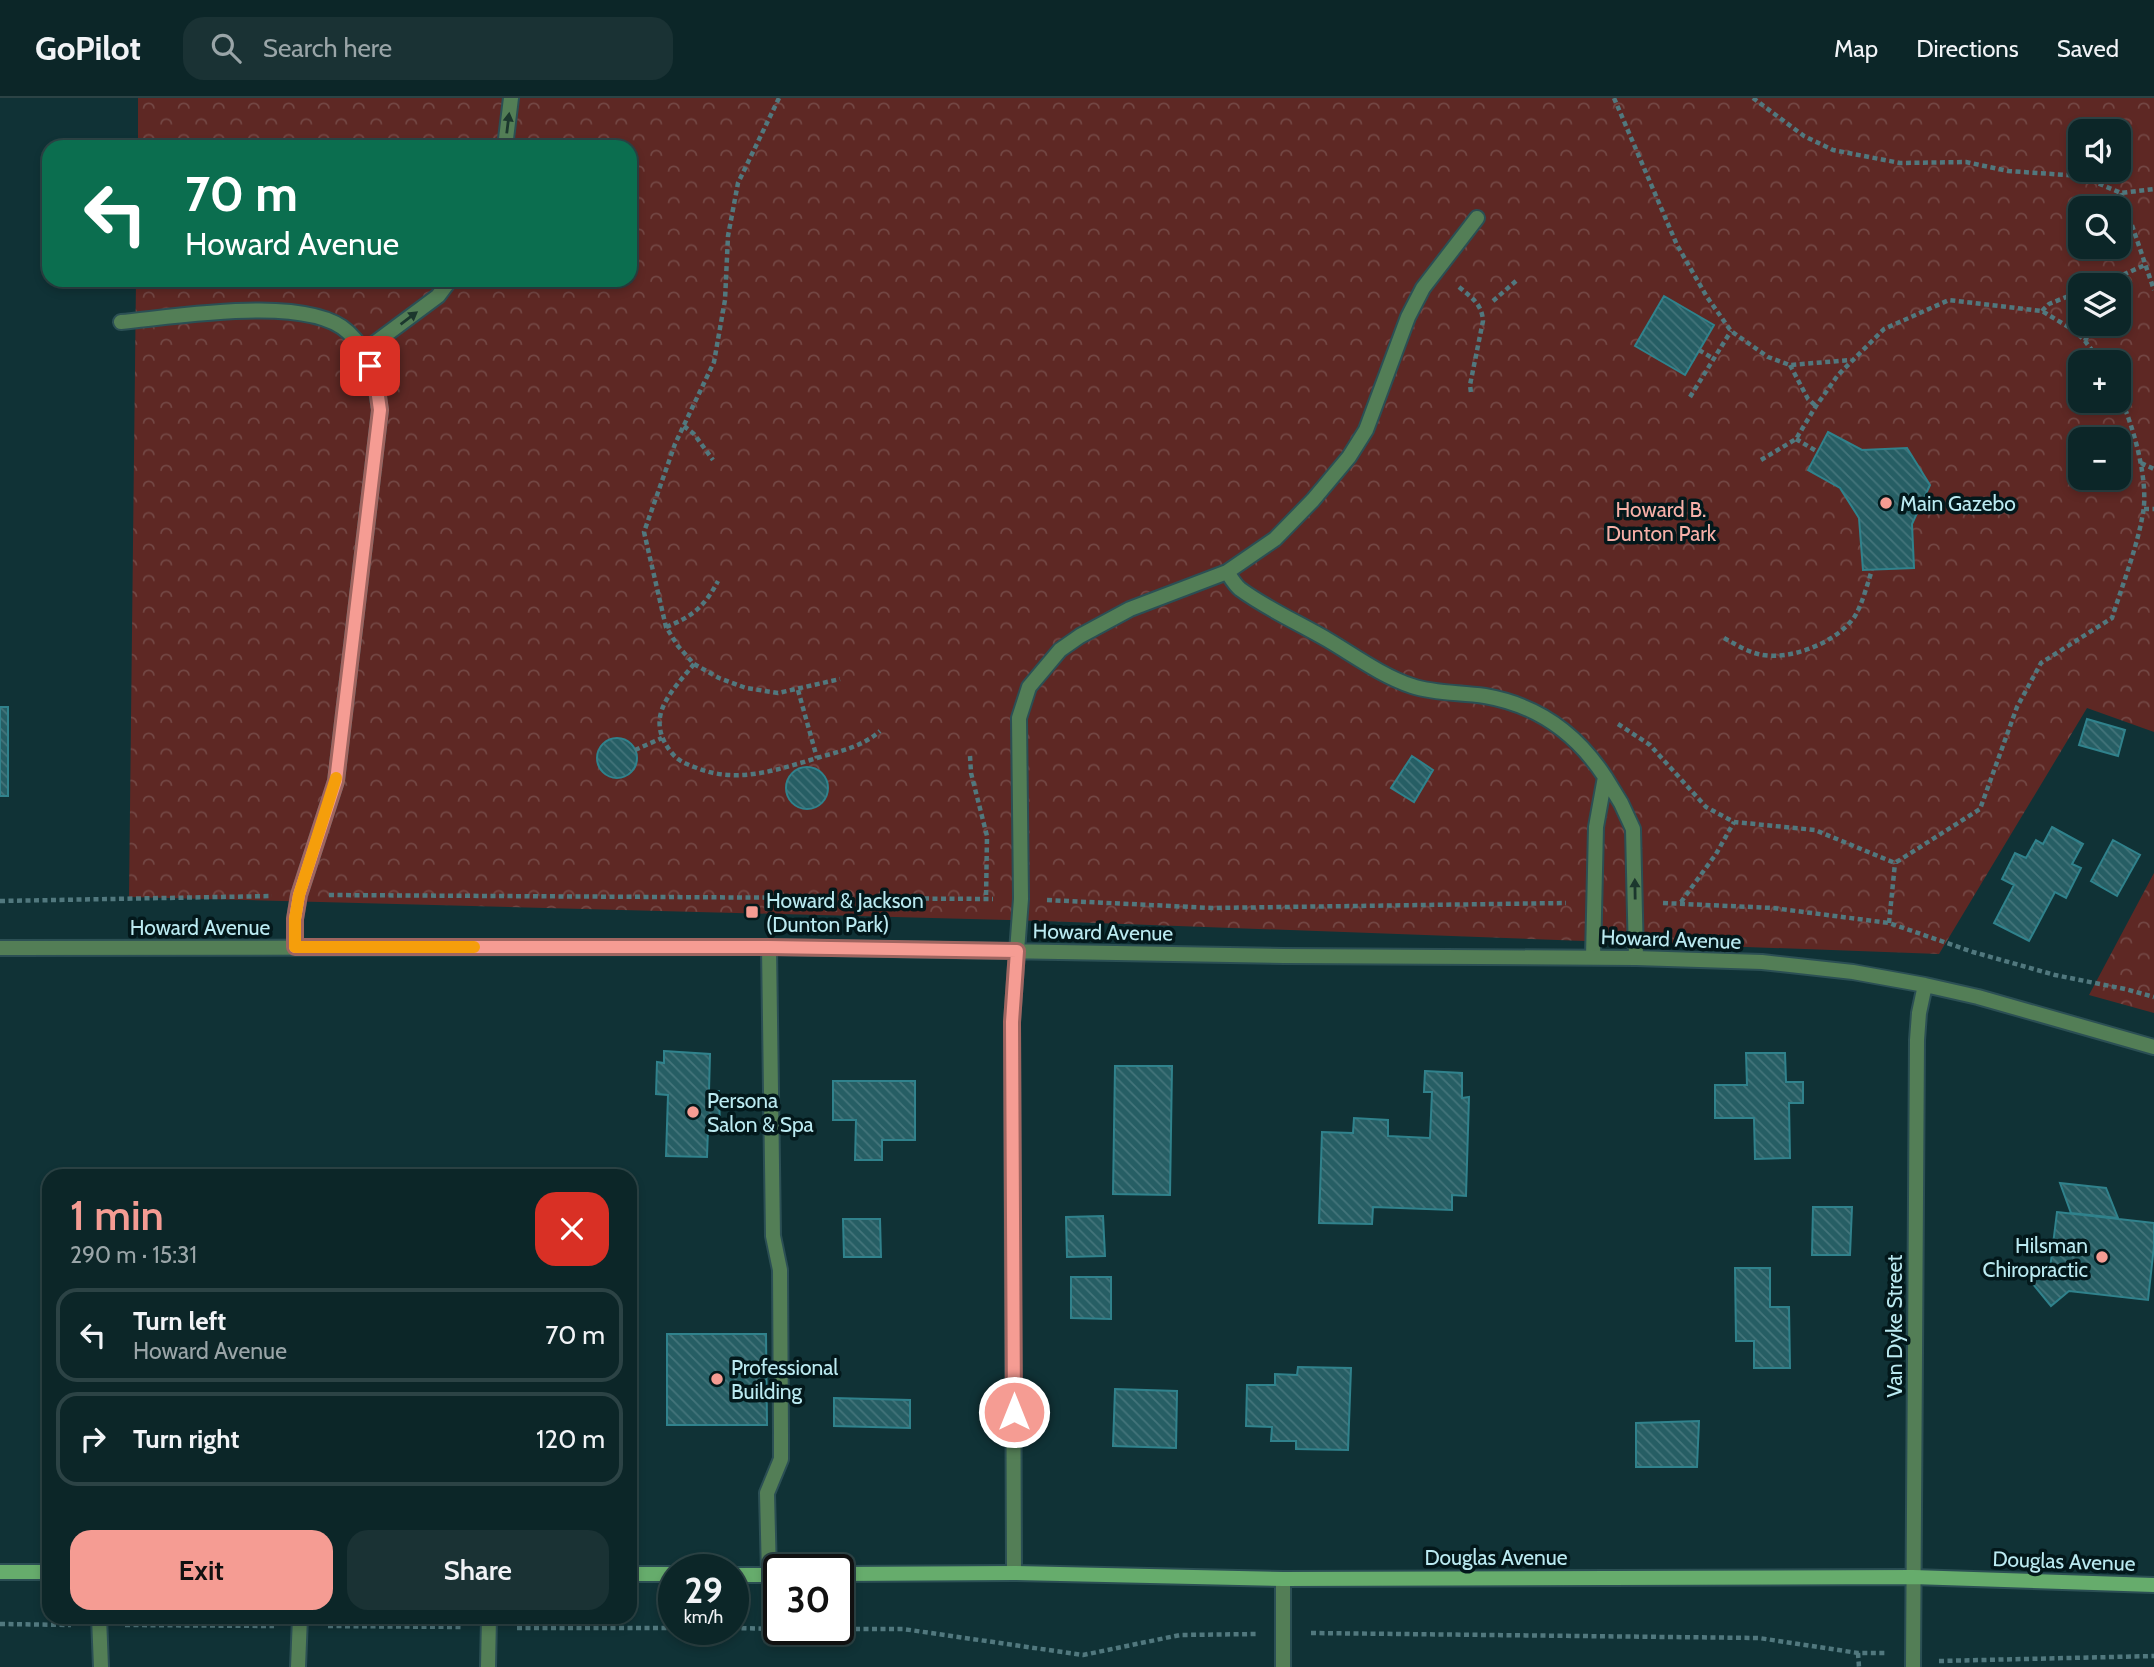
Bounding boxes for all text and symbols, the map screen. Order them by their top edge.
search box [183,17,673,80]
text: GoPilot [35,28,141,68]
icon: search [207,29,245,67]
text: Search here [263,32,392,64]
text: Map [1834,34,1878,63]
text: Directions [1916,34,2019,63]
text: Saved [2057,34,2119,63]
one-way arrow [502,111,513,133]
map controls [2068,119,2131,490]
button: sound [2068,119,2131,182]
text: 70 m [185,164,298,223]
icon: left [70,168,161,259]
button: search [2068,196,2131,259]
text: Howard Avenue [185,224,399,263]
button: layers [2068,273,2131,336]
one-way arrow [400,311,418,325]
pin [340,336,400,396]
icon: arrive [351,347,389,385]
button: + [2068,350,2131,413]
button: − [2068,427,2131,490]
place label: Main Gazebo [1900,491,2016,516]
marker: Main Gazebo [1878,495,1894,511]
park label: Howard B. Dunton Park [1606,497,1717,546]
one-way arrow [1630,878,1641,900]
place label: Howard & Jackson (Dunton Park) [766,888,924,937]
marker: Howard & Jackson (Dunton Park) [744,904,760,920]
street label: Howard Avenue [130,915,271,940]
street label: Howard Avenue [1033,918,1174,946]
street label: Howard Avenue [1600,924,1742,954]
place label: Persona Salon & Spa [707,1088,814,1137]
marker: Persona Salon & Spa [685,1104,701,1120]
text: 1 min [70,1189,164,1241]
button: close [535,1192,609,1266]
place label: Hilsman Chiropractic [1982,1233,2088,1282]
text: 290 m · 15:31 [70,1241,197,1269]
marker: Hilsman Chiropractic [2094,1249,2110,1265]
street label: Van Dyke Street [1882,1255,1907,1397]
text: Turn left [133,1305,226,1337]
icon: left [74,1316,112,1354]
text: 70 m [545,1319,605,1351]
text: Howard Avenue [133,1337,287,1365]
place label: Professional Building [731,1355,838,1404]
marker: Professional Building [709,1371,725,1387]
position arrow [977,1375,1051,1449]
icon: right [74,1420,112,1458]
text: Turn right [133,1423,239,1455]
text: 120 m [536,1423,605,1455]
button: Exit [70,1530,333,1610]
button: Share [347,1530,609,1610]
street label: Douglas Avenue [1424,1545,1568,1570]
street label: Douglas Avenue [1992,1546,2136,1576]
speed limit sign: 30 [763,1554,854,1645]
text: 29 [684,1569,723,1612]
text: km/h [684,1606,723,1628]

